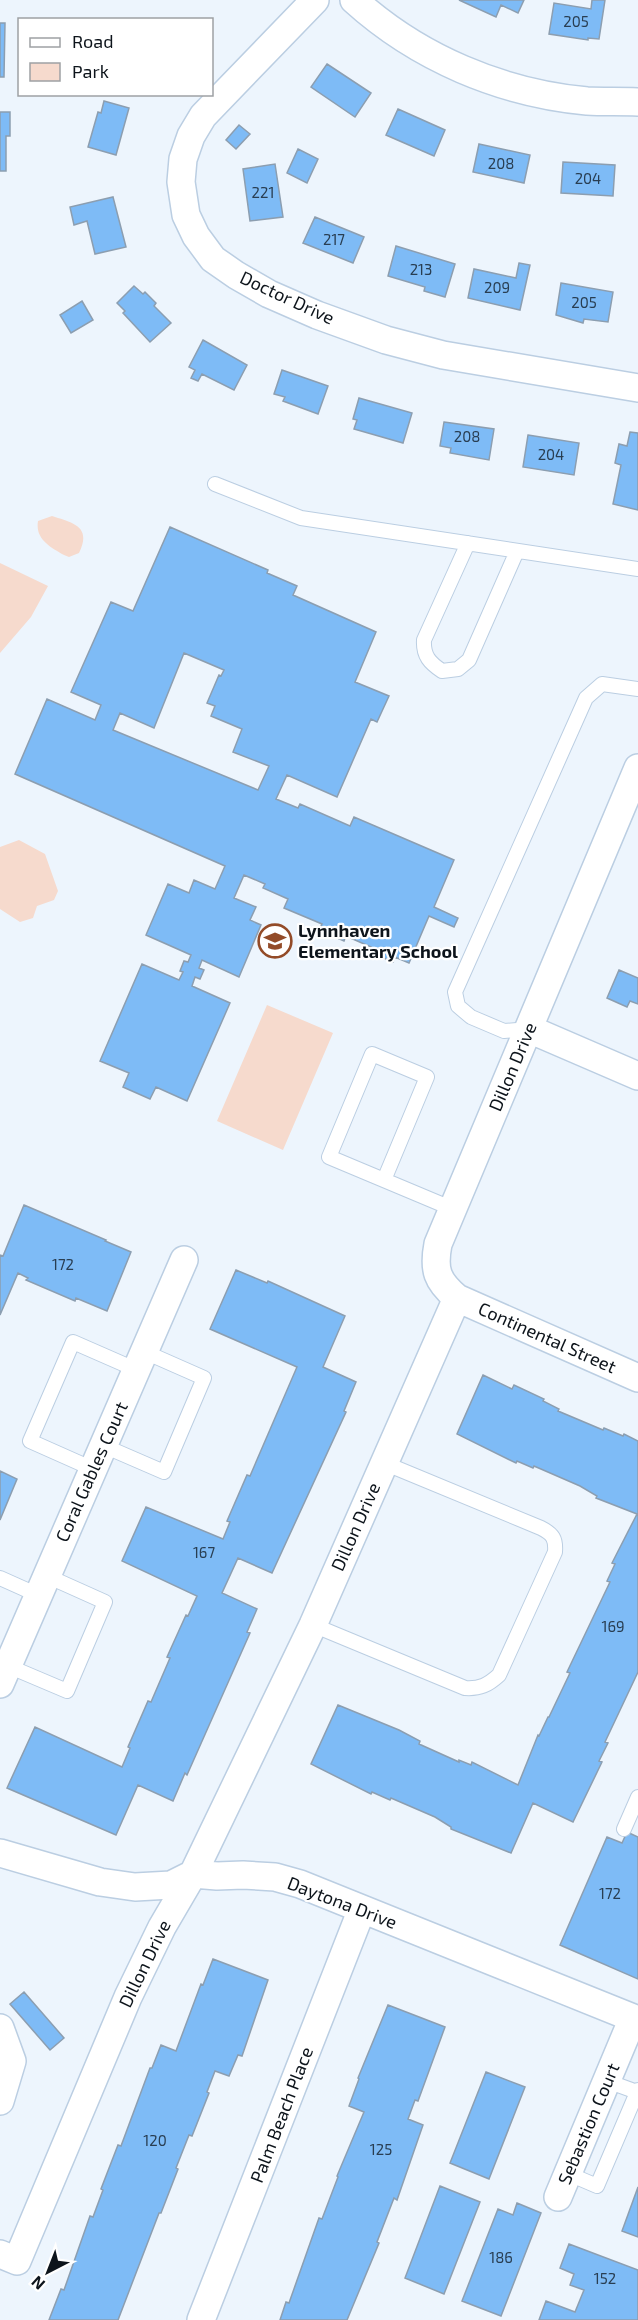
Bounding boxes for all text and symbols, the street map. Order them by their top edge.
house number: 205 [563,12,589,30]
legend [18,18,213,96]
text: Road [72,30,113,52]
text: Park [72,60,109,82]
house number: 208 [488,154,514,172]
house number: 204 [575,169,601,187]
house number: 221 [252,183,274,201]
house number: 217 [323,230,345,248]
house number: 213 [410,260,432,278]
street label: Doctor Drive [237,266,338,329]
house number: 209 [484,278,510,296]
house number: 205 [571,293,597,311]
house number: 208 [454,427,480,445]
house number: 204 [538,445,564,463]
place label: Lynnhaven Elementary School [298,919,458,962]
school or university icon: Lynnhaven Elementary School [257,923,293,959]
street label: Dillon Drive [483,1019,541,1114]
house number: 172 [52,1255,74,1273]
street label: Continental Street [475,1297,620,1377]
street label: Coral Gables Court [50,1398,132,1545]
street label: Dillon Drive [326,1479,384,1574]
house number: 167 [193,1543,215,1561]
house number: 169 [601,1617,625,1635]
street label: Daytona Drive [284,1871,400,1933]
house number: 172 [599,1884,621,1902]
street label: Dillon Drive [113,1916,175,2011]
street label: Palm Beach Place [245,2044,317,2186]
street label: Sebastion Court [553,2059,624,2188]
house number: 120 [143,2131,167,2149]
house number: 125 [370,2140,392,2158]
north arrow [18,2242,78,2302]
house number: 186 [489,2248,513,2266]
house number: 152 [594,2269,616,2287]
text: N [27,2273,48,2294]

